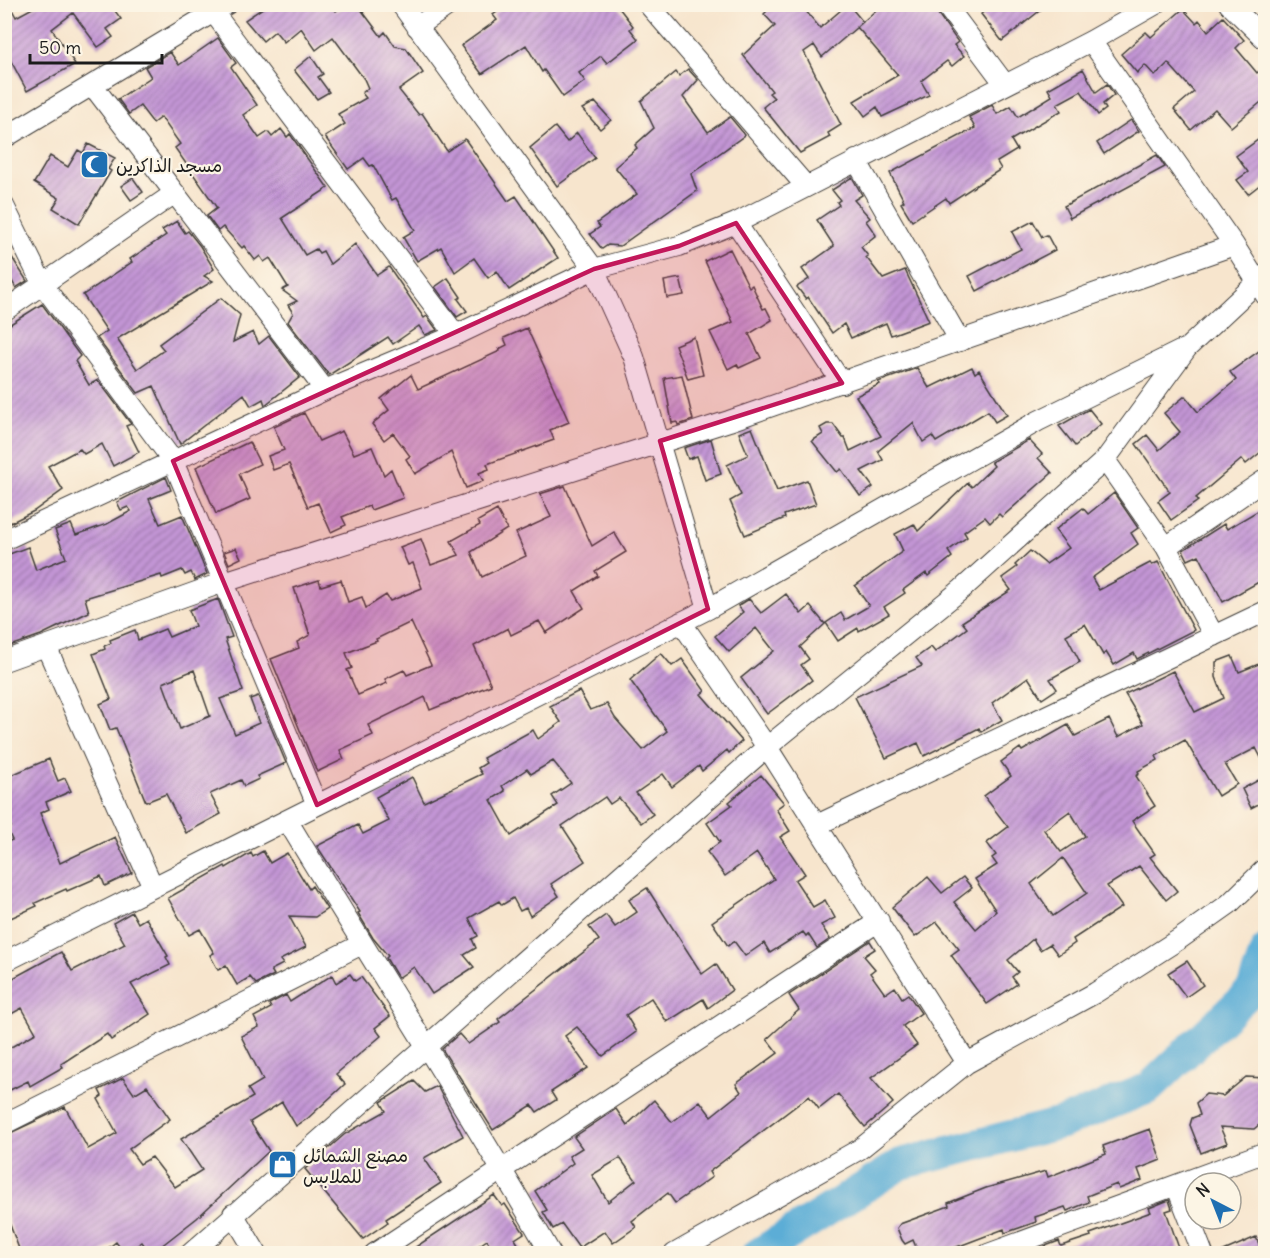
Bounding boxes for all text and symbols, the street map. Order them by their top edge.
scale bar [30,27,162,65]
text: 50 m [39,36,81,59]
mosque icon: مسجد الذاكرين [79,149,111,181]
place label: مسجد الذاكرين [116,154,222,177]
place label: مصنع الشمائل للملابس [303,1144,408,1188]
shop icon: مصنع الشمائل للملابس [266,1149,298,1181]
north arrow [1183,1171,1243,1231]
text: N [1192,1179,1214,1201]

